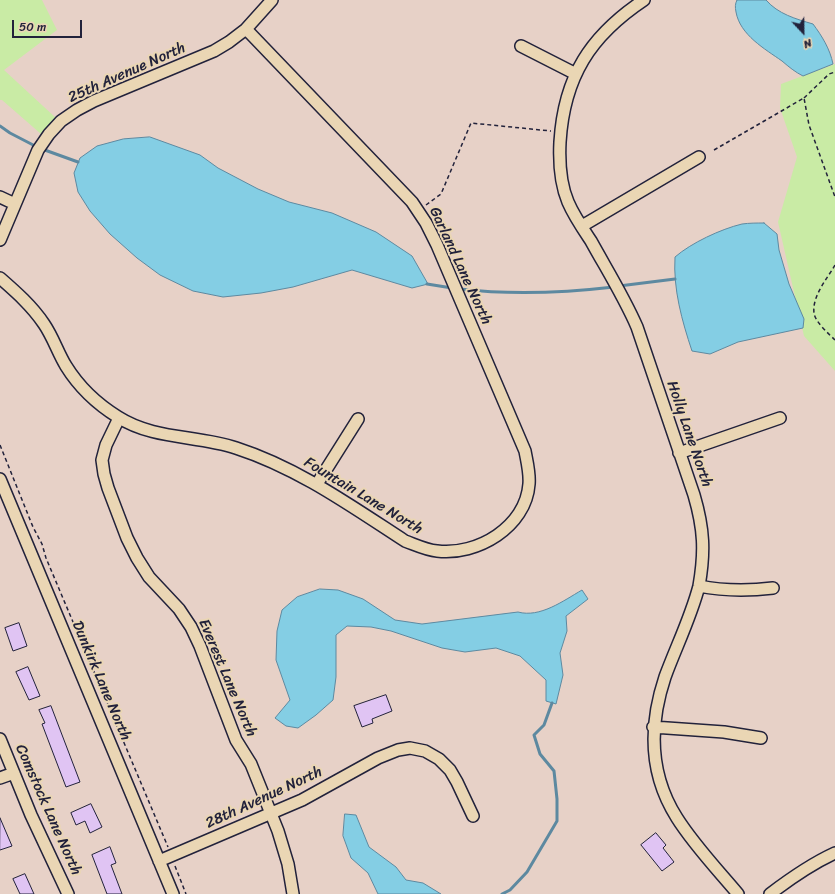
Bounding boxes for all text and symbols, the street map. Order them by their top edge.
scale bar [14,12,84,38]
north arrow [783,12,823,52]
text: 50 m [19,16,46,38]
text: N [801,33,815,54]
street label: 25th Avenue North [66,39,188,107]
street label: Garland Lane North [425,204,495,328]
street label: Holly Lane North [662,379,716,489]
street label: Fountain Lane North [301,454,425,538]
street label: Everest Lane North [194,616,260,740]
street label: Dunkirk Lane North [68,619,134,743]
street label: Comstock Lane North [11,742,85,878]
street label: 28th Avenue North [203,763,325,833]

